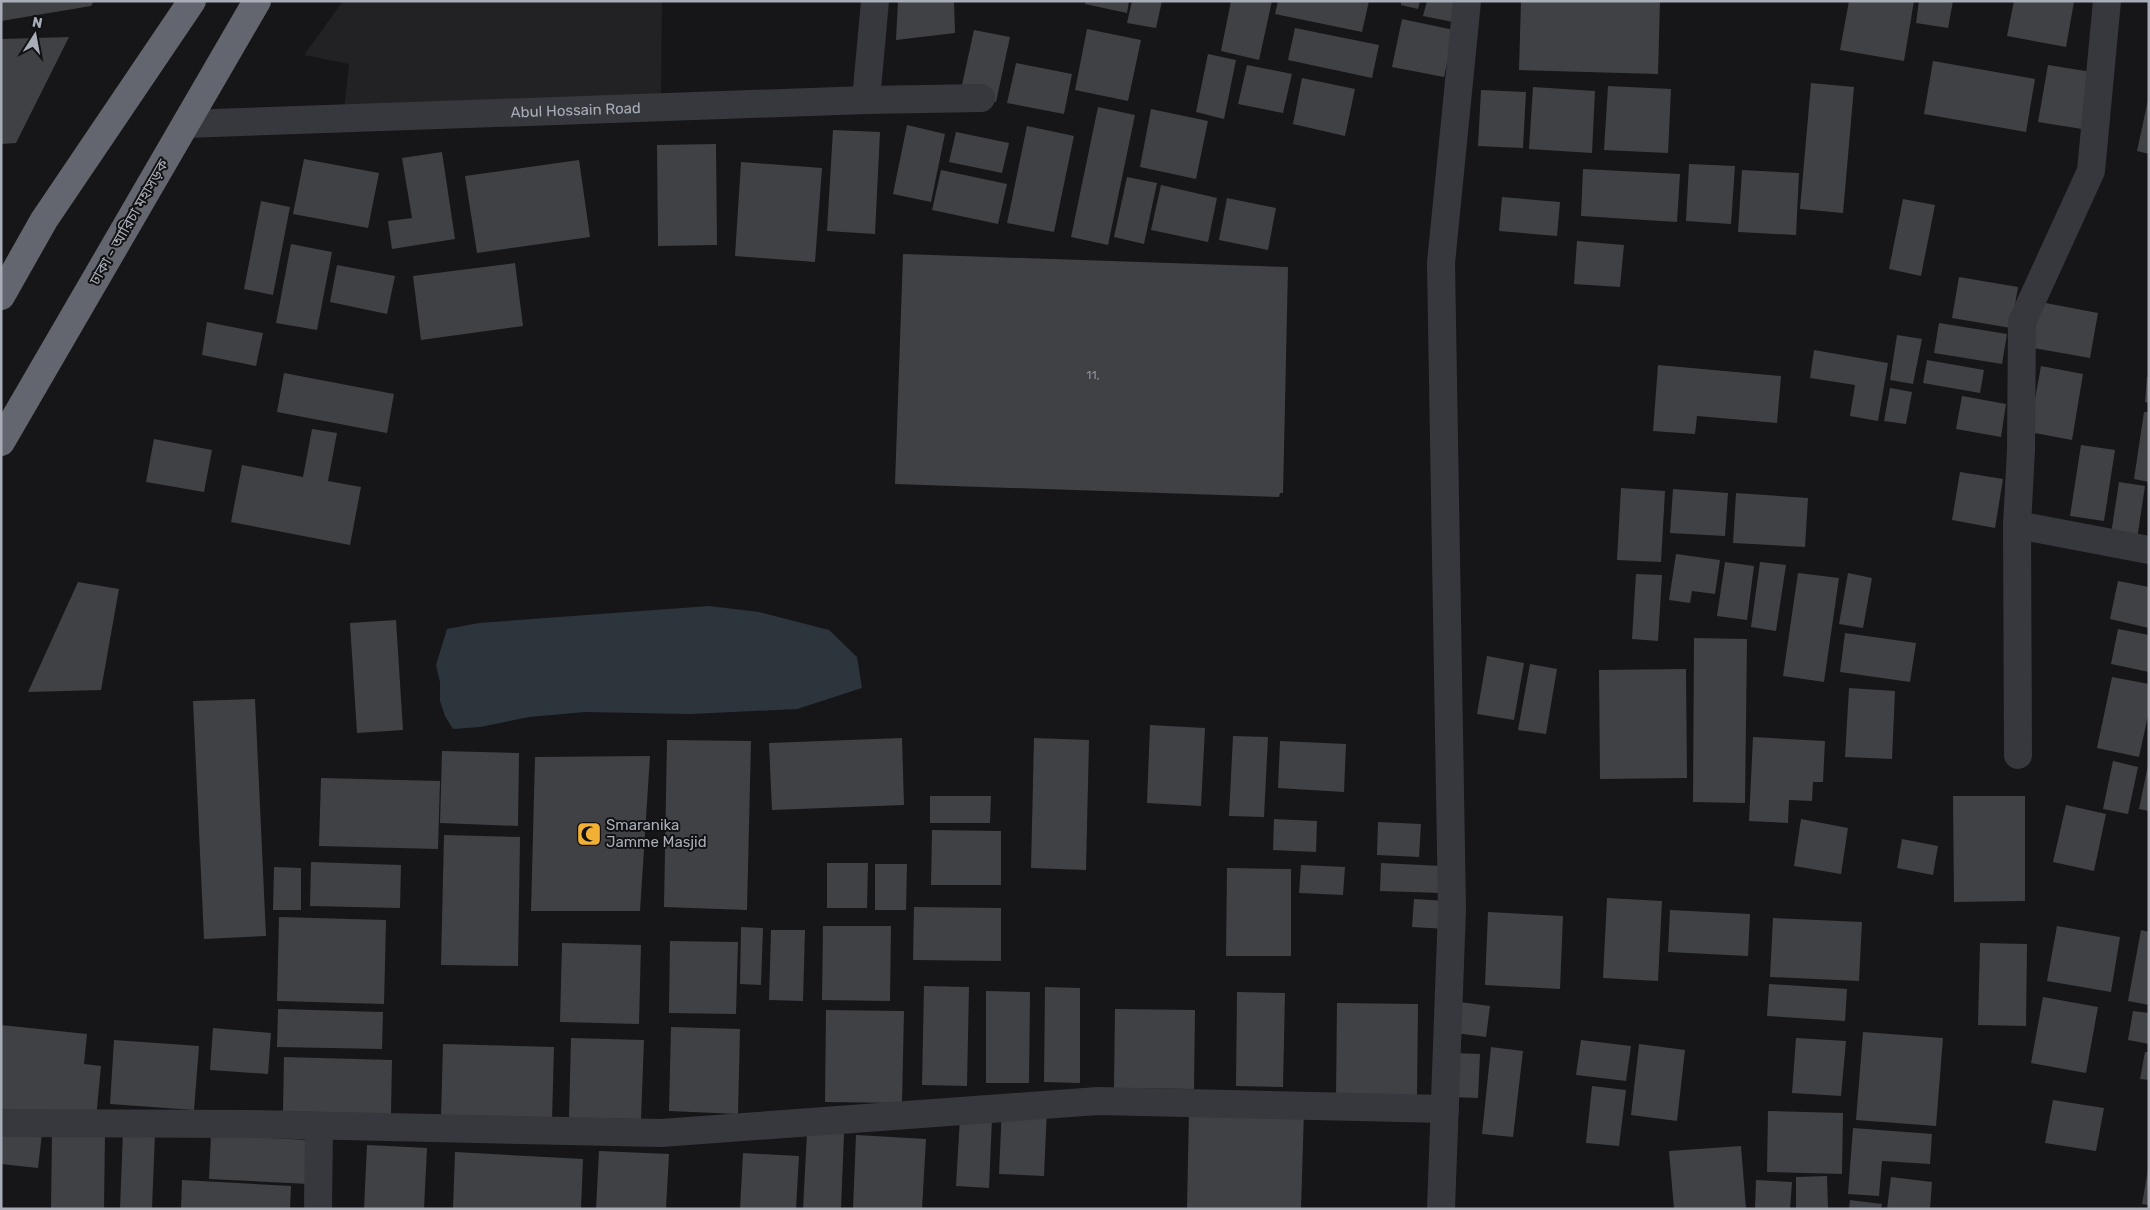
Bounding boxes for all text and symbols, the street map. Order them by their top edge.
north arrow [10,10,60,60]
text: N [31,13,44,32]
street label: Abul Hossain Road [510,99,641,122]
street label: ঢাকা - আরিচা মহাসড়ক [85,155,173,289]
house number: 11, [1086,368,1100,382]
place label: Smaranika Jamme Masjid [606,816,707,851]
mosque icon: Smaranika Jamme Masjid [576,821,602,847]

